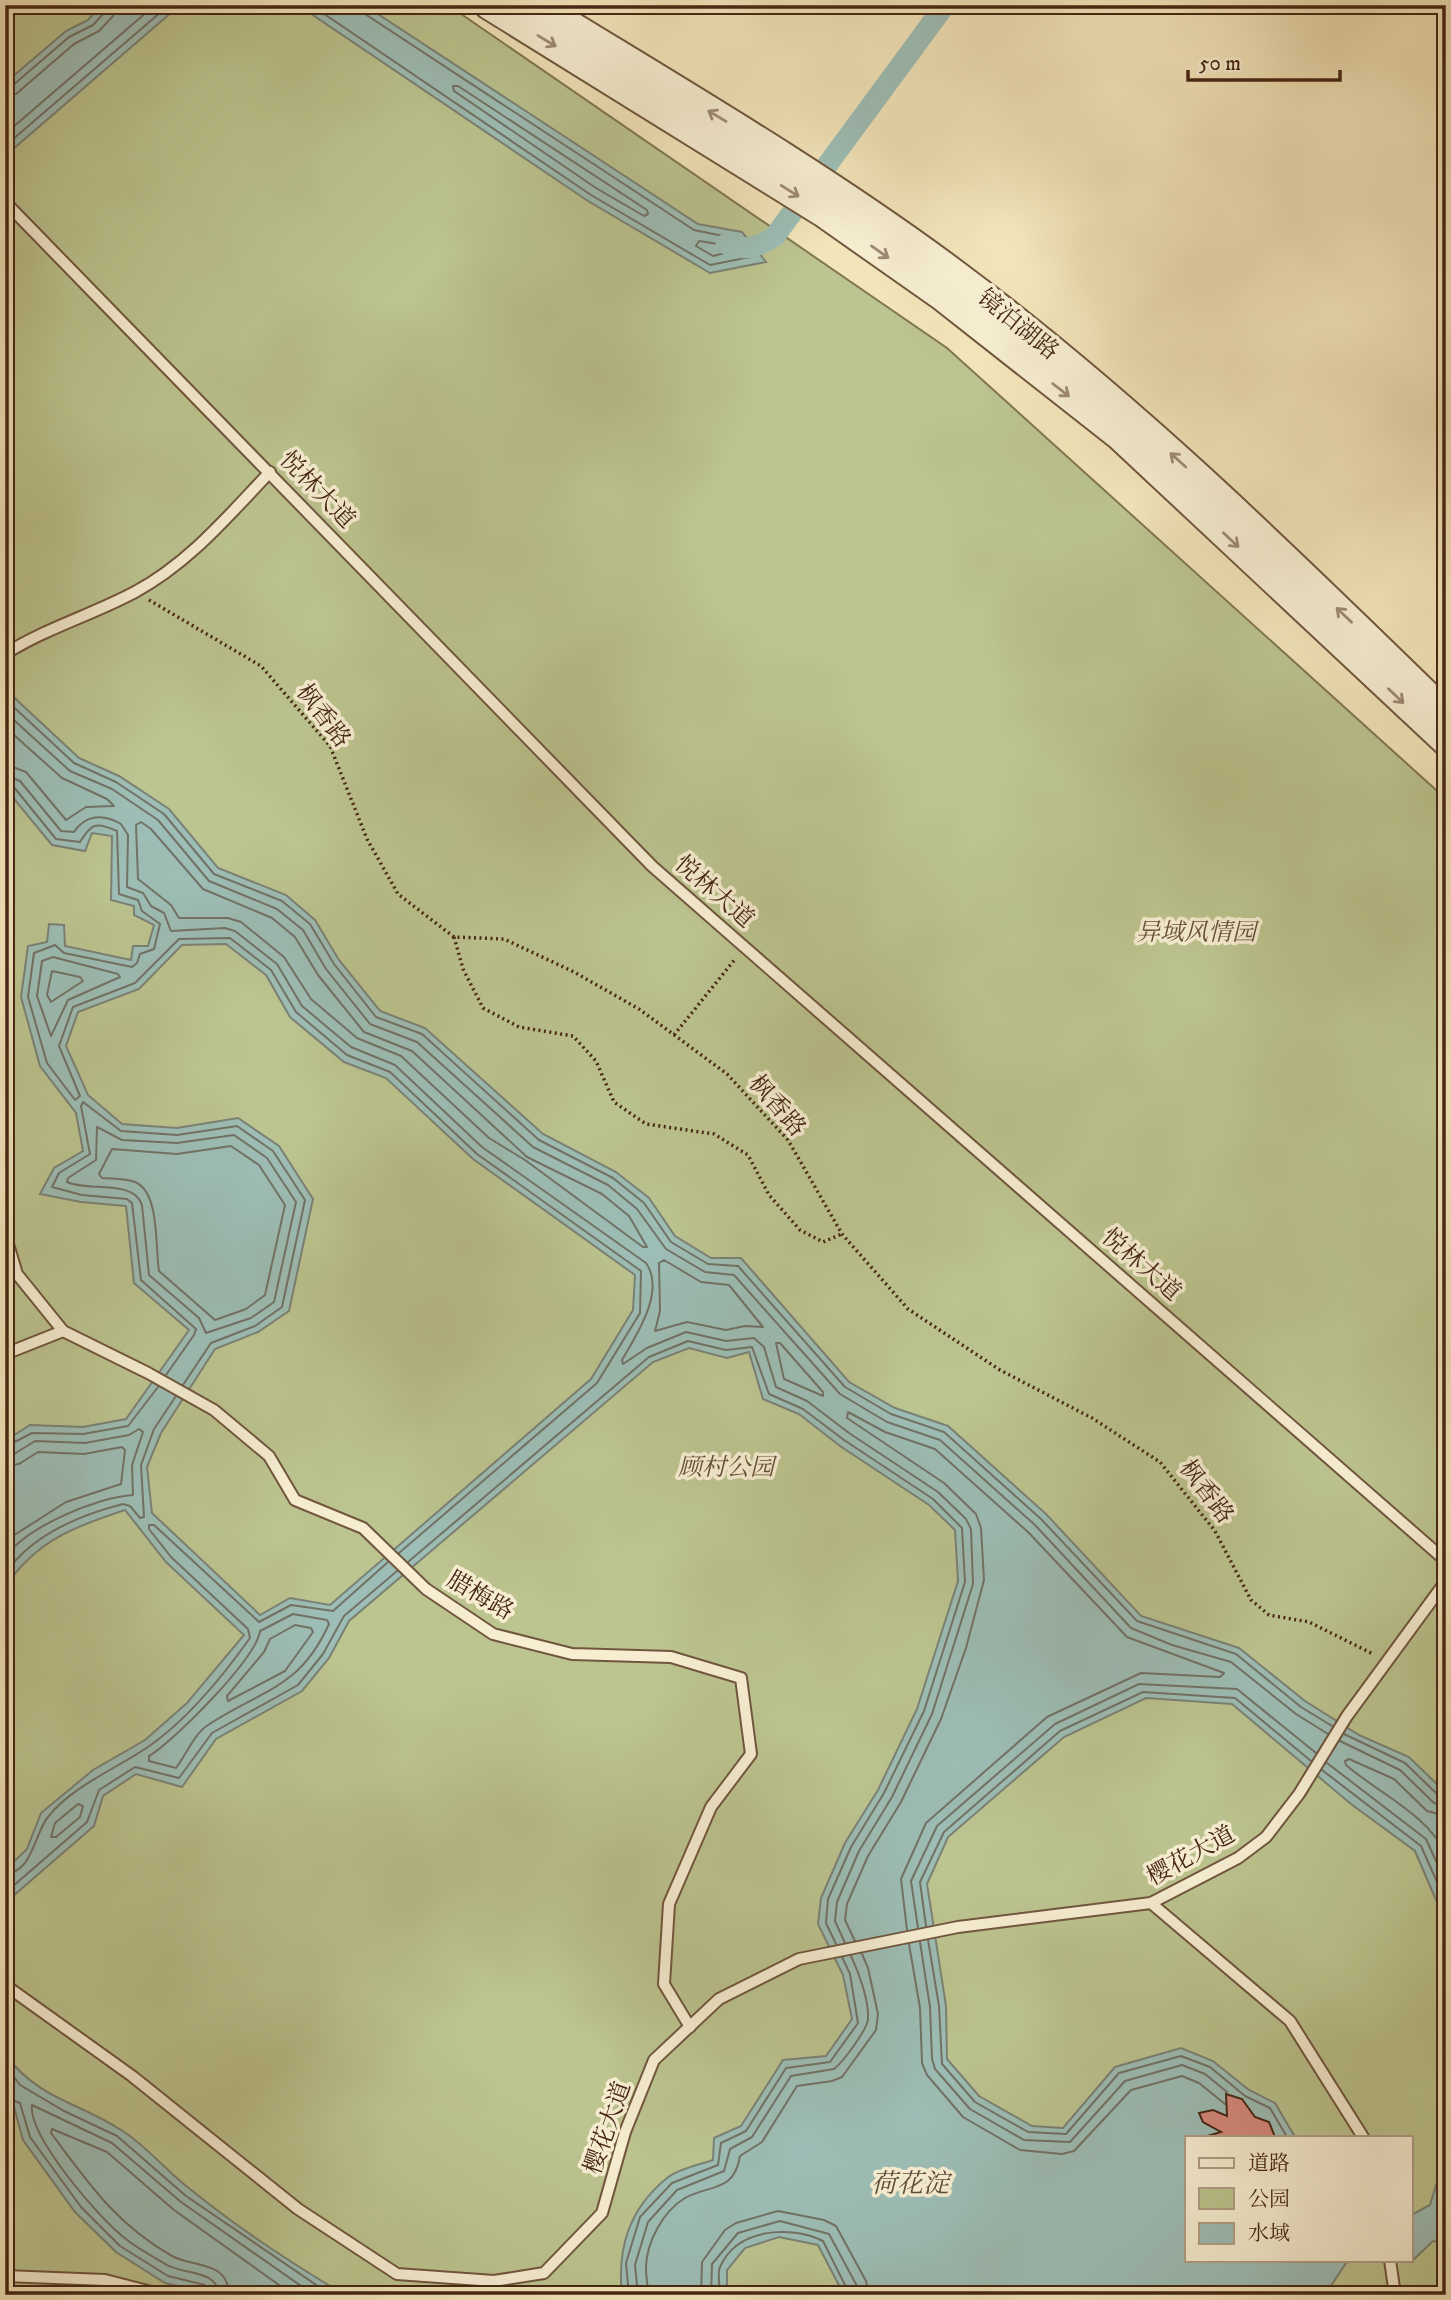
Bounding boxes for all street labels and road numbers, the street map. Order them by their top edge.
street label: 镜泊湖路 [971,283,1065,367]
street label: 悦林大道 [273,445,361,535]
street label: 枫香路 [289,678,357,754]
street label: 悦林大道 [668,849,760,935]
street label: 枫香路 [742,1069,812,1143]
street label: 悦林大道 [1095,1222,1187,1308]
street label: 枫香路 [1172,1454,1240,1530]
street label: 腊梅路 [441,1565,519,1627]
street label: 樱花大道 [1142,1820,1240,1892]
street label: 樱花大道 [578,2078,638,2178]

